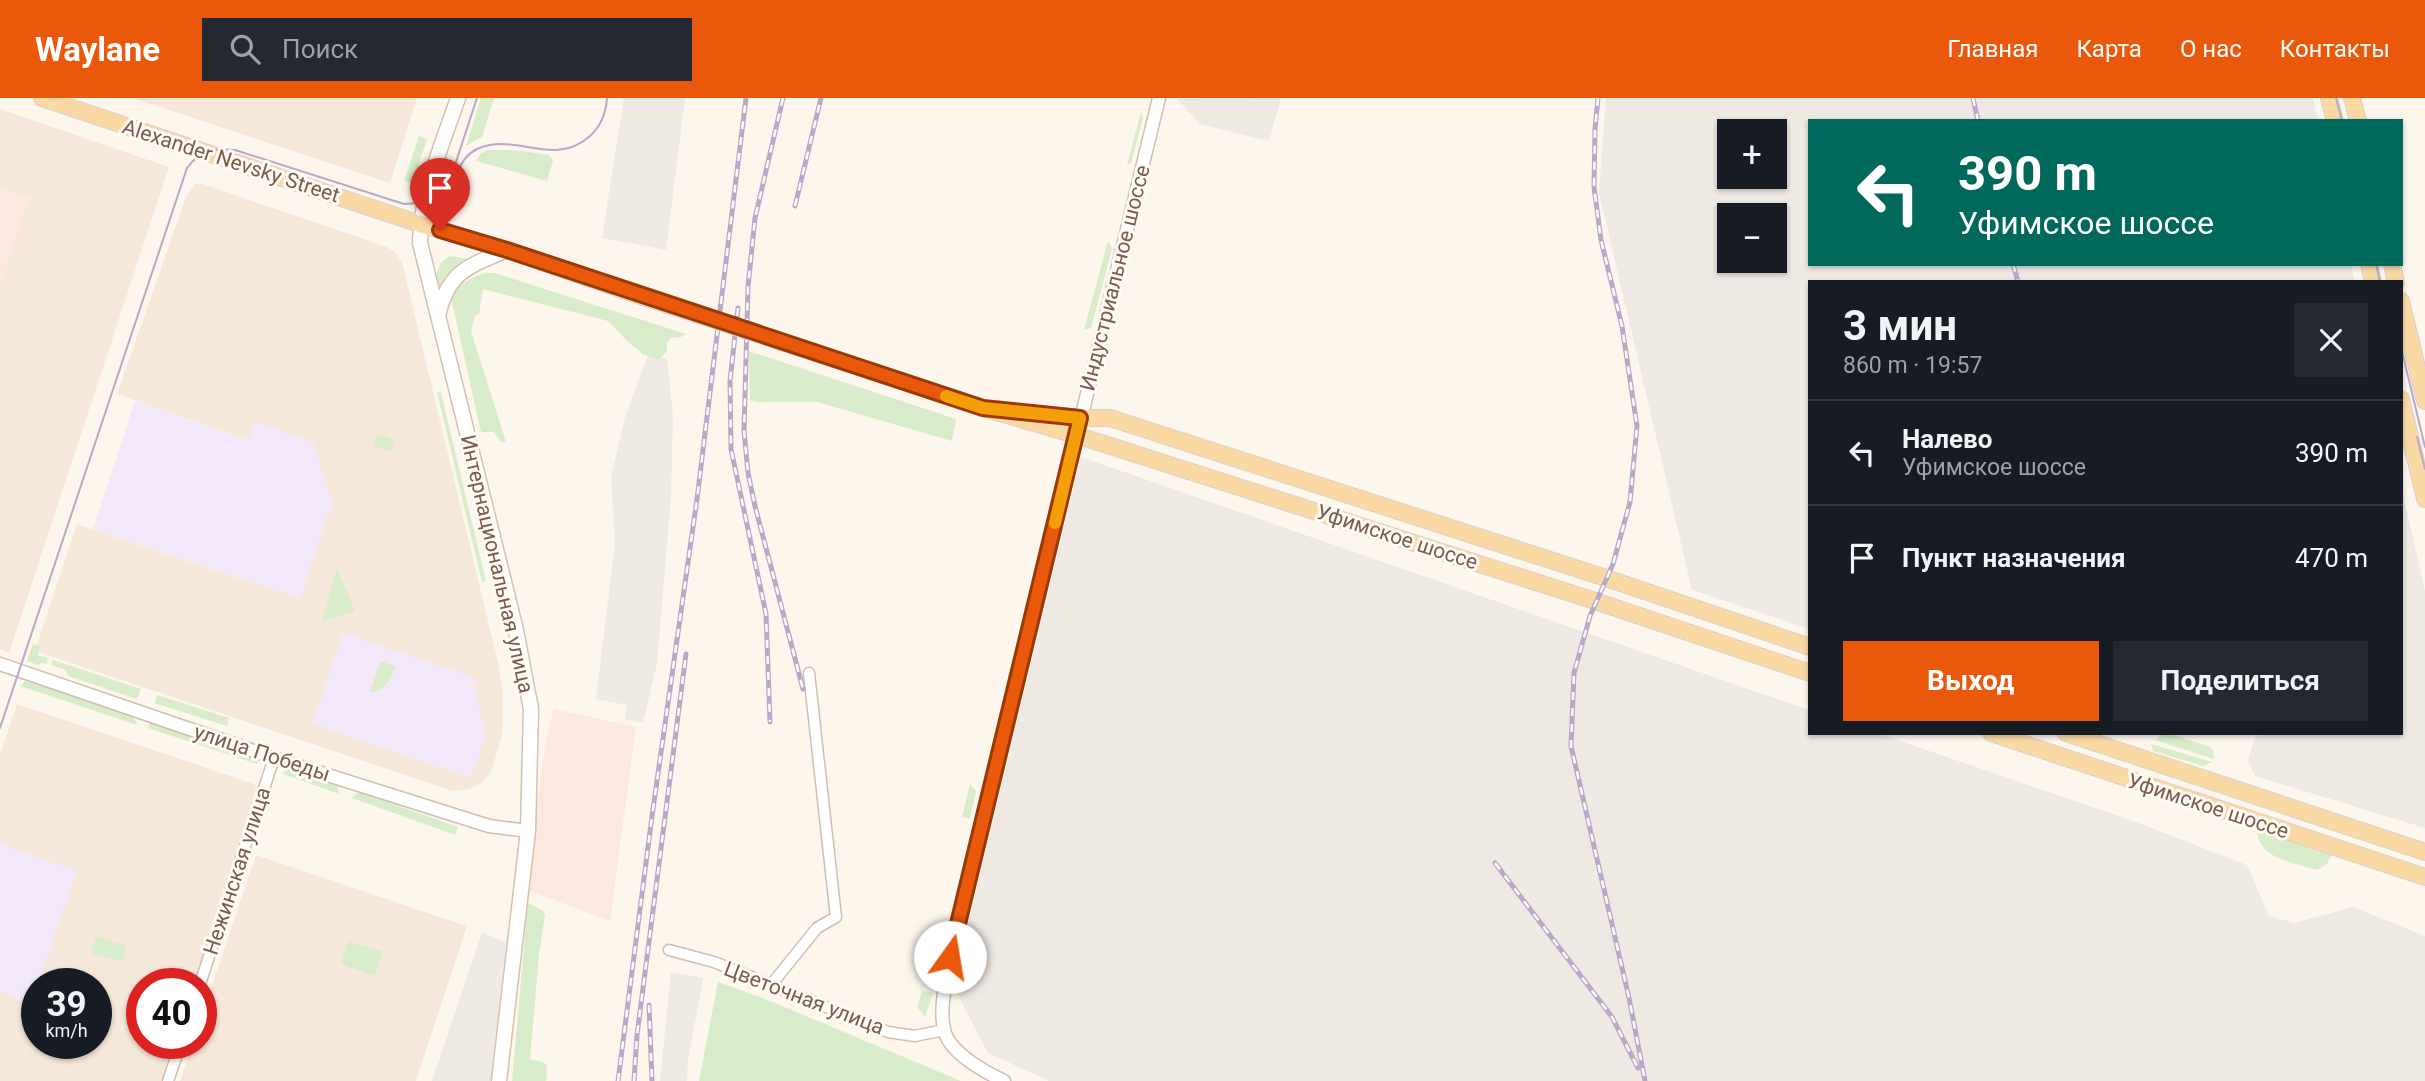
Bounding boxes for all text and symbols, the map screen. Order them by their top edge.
search box [202,18,692,81]
text: Waylane [35,30,160,69]
icon: search [226,30,264,68]
text: Поиск [282,34,358,64]
text: Главная [1947,35,2038,63]
text: Карта [2076,35,2142,63]
text: О нас [2180,35,2242,63]
text: Контакты [2280,35,2390,63]
street label: Alexander Nevsky Street [119,115,343,208]
map controls [1717,119,1787,273]
button: + [1717,119,1787,189]
text: 390 m [1958,145,2097,202]
icon: left [1843,147,1934,238]
pin [410,158,470,230]
street label: Индустриальное шоссе [1075,163,1155,393]
icon: arrive [421,169,459,207]
button: − [1717,203,1787,273]
text: Уфимское шоссе [1958,204,2214,242]
text: 3 мин [1843,301,1957,350]
button: close [2294,303,2368,377]
text: 860 m · 19:57 [1843,352,1982,379]
text: Налево [1902,424,1992,454]
street label: Интернациональная улица [456,433,538,695]
icon: left [1843,434,1881,472]
text: 390 m [2295,438,2368,468]
text: Уфимское шоссе [1902,454,2086,481]
street label: Уфимское шоссе [1313,500,1481,574]
icon: arrive [1843,539,1881,577]
text: Пункт назначения [1902,543,2126,573]
text: 470 m [2295,543,2368,573]
button: Выход [1843,641,2099,721]
button: Поделиться [2113,641,2368,721]
street label: улица Победы [191,720,333,786]
street label: Уфимское шоссе [2124,769,2292,843]
street label: Нежинская улица [199,784,275,958]
position arrow [913,920,987,994]
street label: Цветочная улица [721,956,887,1040]
speed limit sign: 40 [126,968,217,1059]
text: 39 [46,984,87,1025]
text: km/h [45,1020,88,1041]

